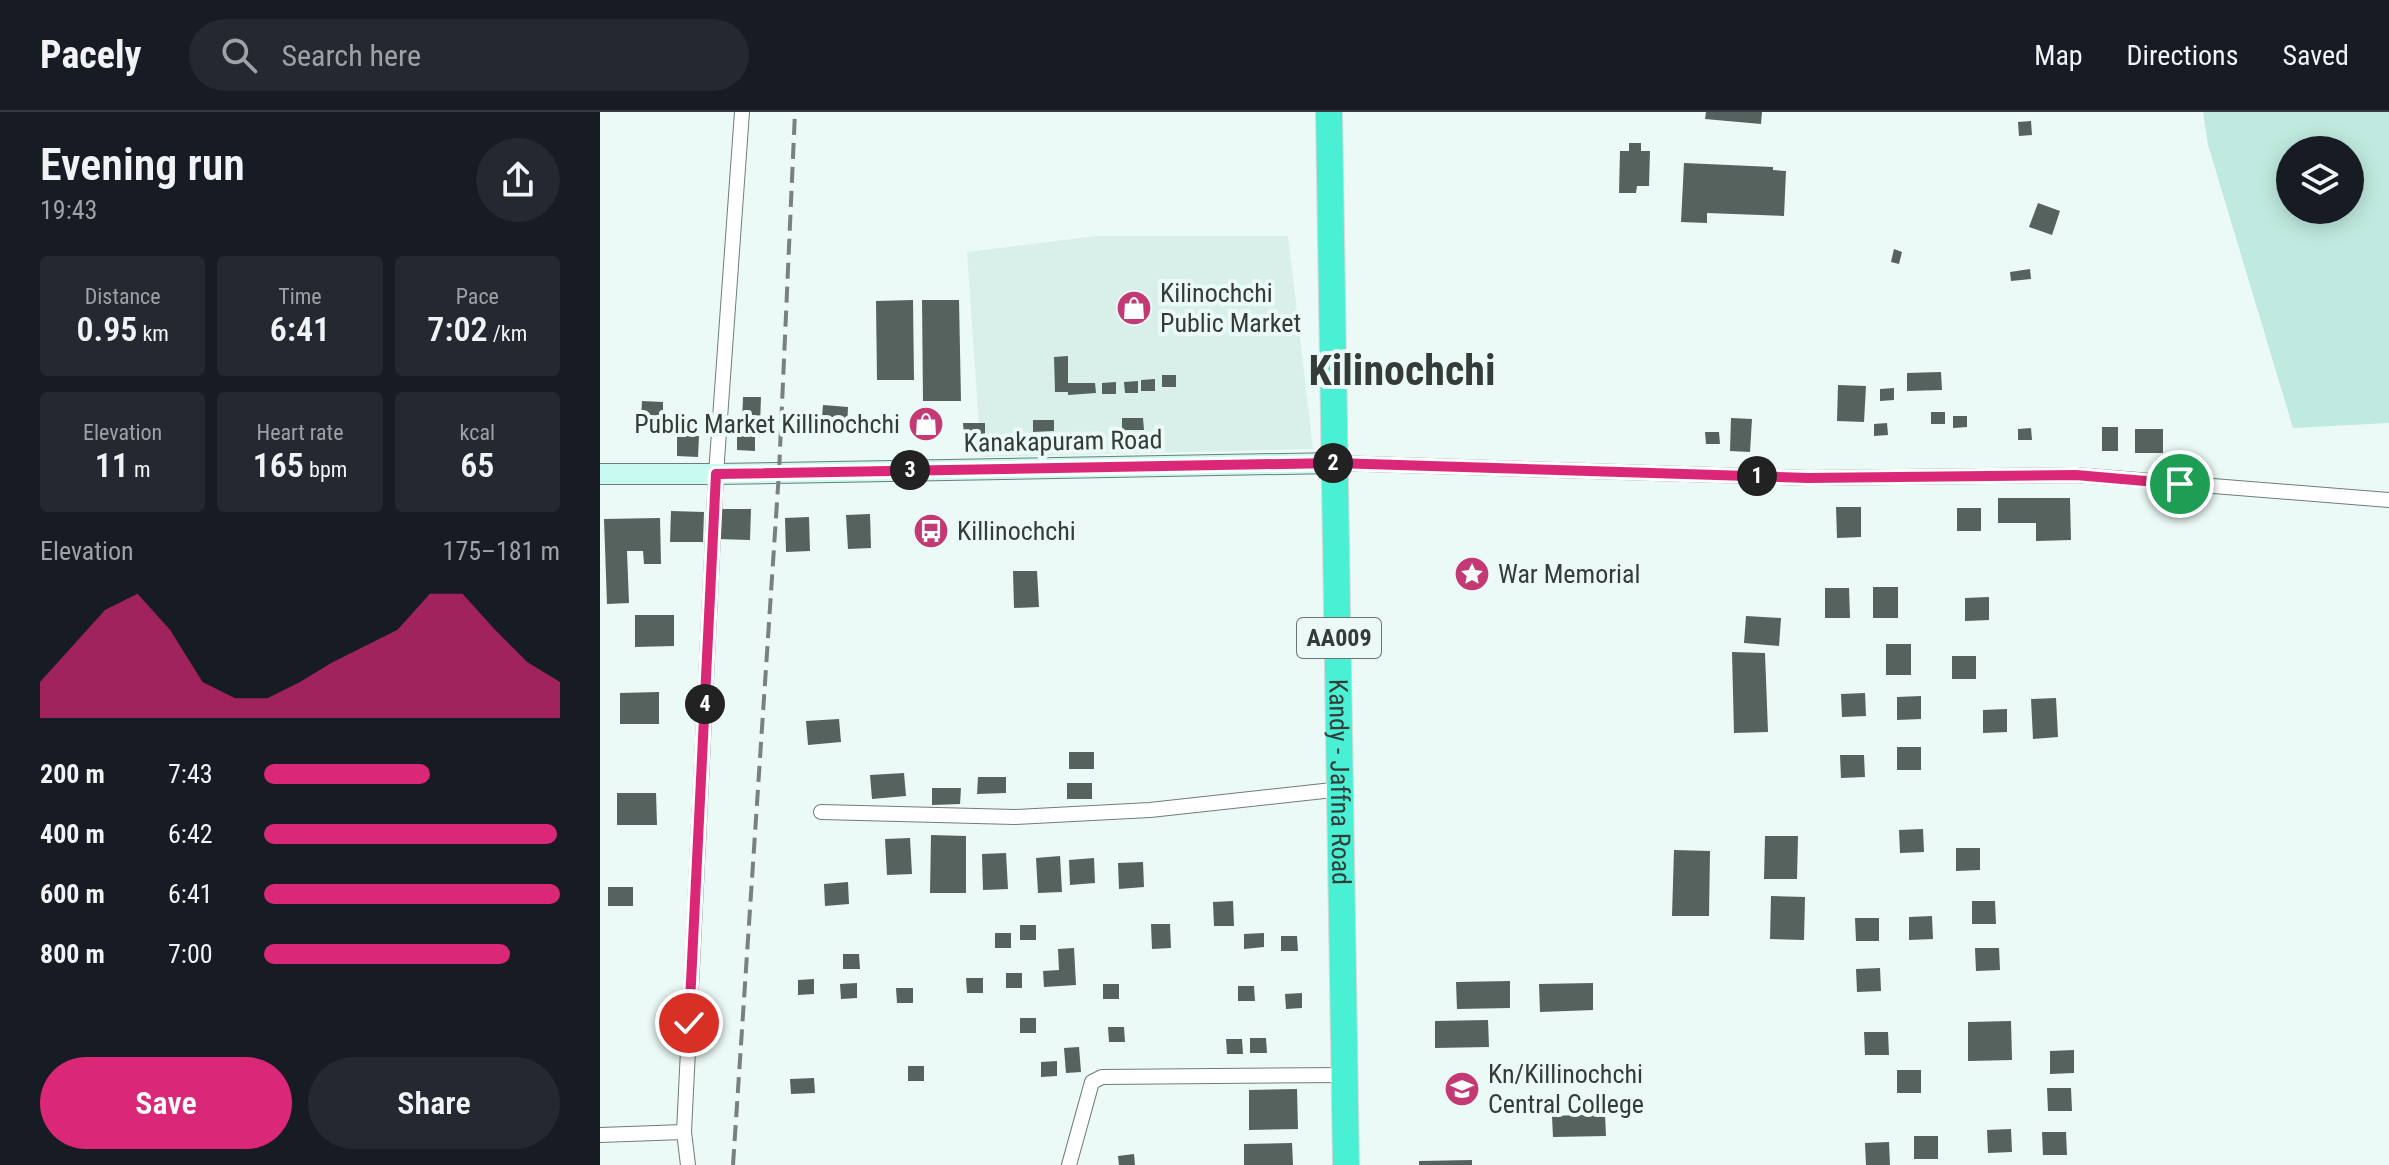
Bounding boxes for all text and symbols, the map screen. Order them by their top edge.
search box [189,19,749,91]
text: Pacely [40,33,141,77]
icon: search [217,33,261,77]
text: Search here [281,38,421,73]
text: Map [2034,39,2083,72]
text: Directions [2127,39,2238,72]
text: Saved [2282,39,2349,72]
map controls [2276,136,2364,224]
button: layers [2276,136,2364,224]
button: share [476,138,560,222]
text: Evening run [40,139,245,191]
text: 19:43 [40,195,97,225]
place label: Kilinochchi Public Market [1160,278,1301,338]
text: Distance [85,284,161,309]
text: Time [278,284,322,309]
text: Pace [456,284,499,309]
shop icon: Kilinochchi Public Market [1115,289,1153,327]
text: 0.95 [76,309,137,349]
text: 6:41 [270,309,330,349]
text: 7:02 [427,309,488,349]
text: km [137,321,169,346]
text: /km [488,321,527,346]
district label: Kilinochchi [1308,346,1496,395]
shop icon: Public Market Killinochchi [907,405,945,443]
place label: Public Market Killinochchi [634,409,900,439]
text: Elevation [83,420,162,445]
text: Heart rate [257,420,343,445]
text: kcal [460,420,495,445]
street label: Kanakapuram Road [963,424,1163,458]
pin: 2 [1313,443,1353,483]
text: 11 [95,445,129,485]
text: 165 [253,445,304,485]
text: 65 [460,445,494,485]
pin: 3 [890,450,930,490]
text: 2 [1327,450,1339,475]
pin [2146,450,2214,518]
pin: 1 [1737,456,1777,496]
text: m [129,457,151,482]
text: bpm [304,457,347,482]
text: 3 [904,457,916,482]
icon: arrive [2158,462,2202,506]
text: 1 [1751,463,1763,488]
bus stop icon: Killinochchi [912,512,950,550]
place label: Killinochchi [957,516,1076,546]
text: Elevation [40,536,134,566]
text: 175–181 m [443,536,560,566]
place icon: War Memorial [1453,555,1491,593]
place label: War Memorial [1498,559,1641,589]
road number: AA009 [1297,618,1381,658]
street label: Kandy - Jaffna Road [1323,679,1356,885]
pin: 4 [685,684,725,724]
text: 4 [699,691,711,716]
text: 200 m [40,759,105,789]
text: 7:43 [168,759,213,789]
text: 400 m [40,819,105,849]
text: 6:42 [168,819,213,849]
text: 600 m [40,879,105,909]
text: 6:41 [168,879,213,909]
text: 800 m [40,939,105,969]
text: 7:00 [168,939,213,969]
pin [655,989,723,1057]
icon: check [667,1001,711,1045]
button: Save [40,1057,292,1149]
button: Share [308,1057,560,1149]
place label: Kn/Killinochchi Central College [1488,1059,1644,1119]
school or university icon: Kn/Killinochchi Central College [1443,1070,1481,1108]

